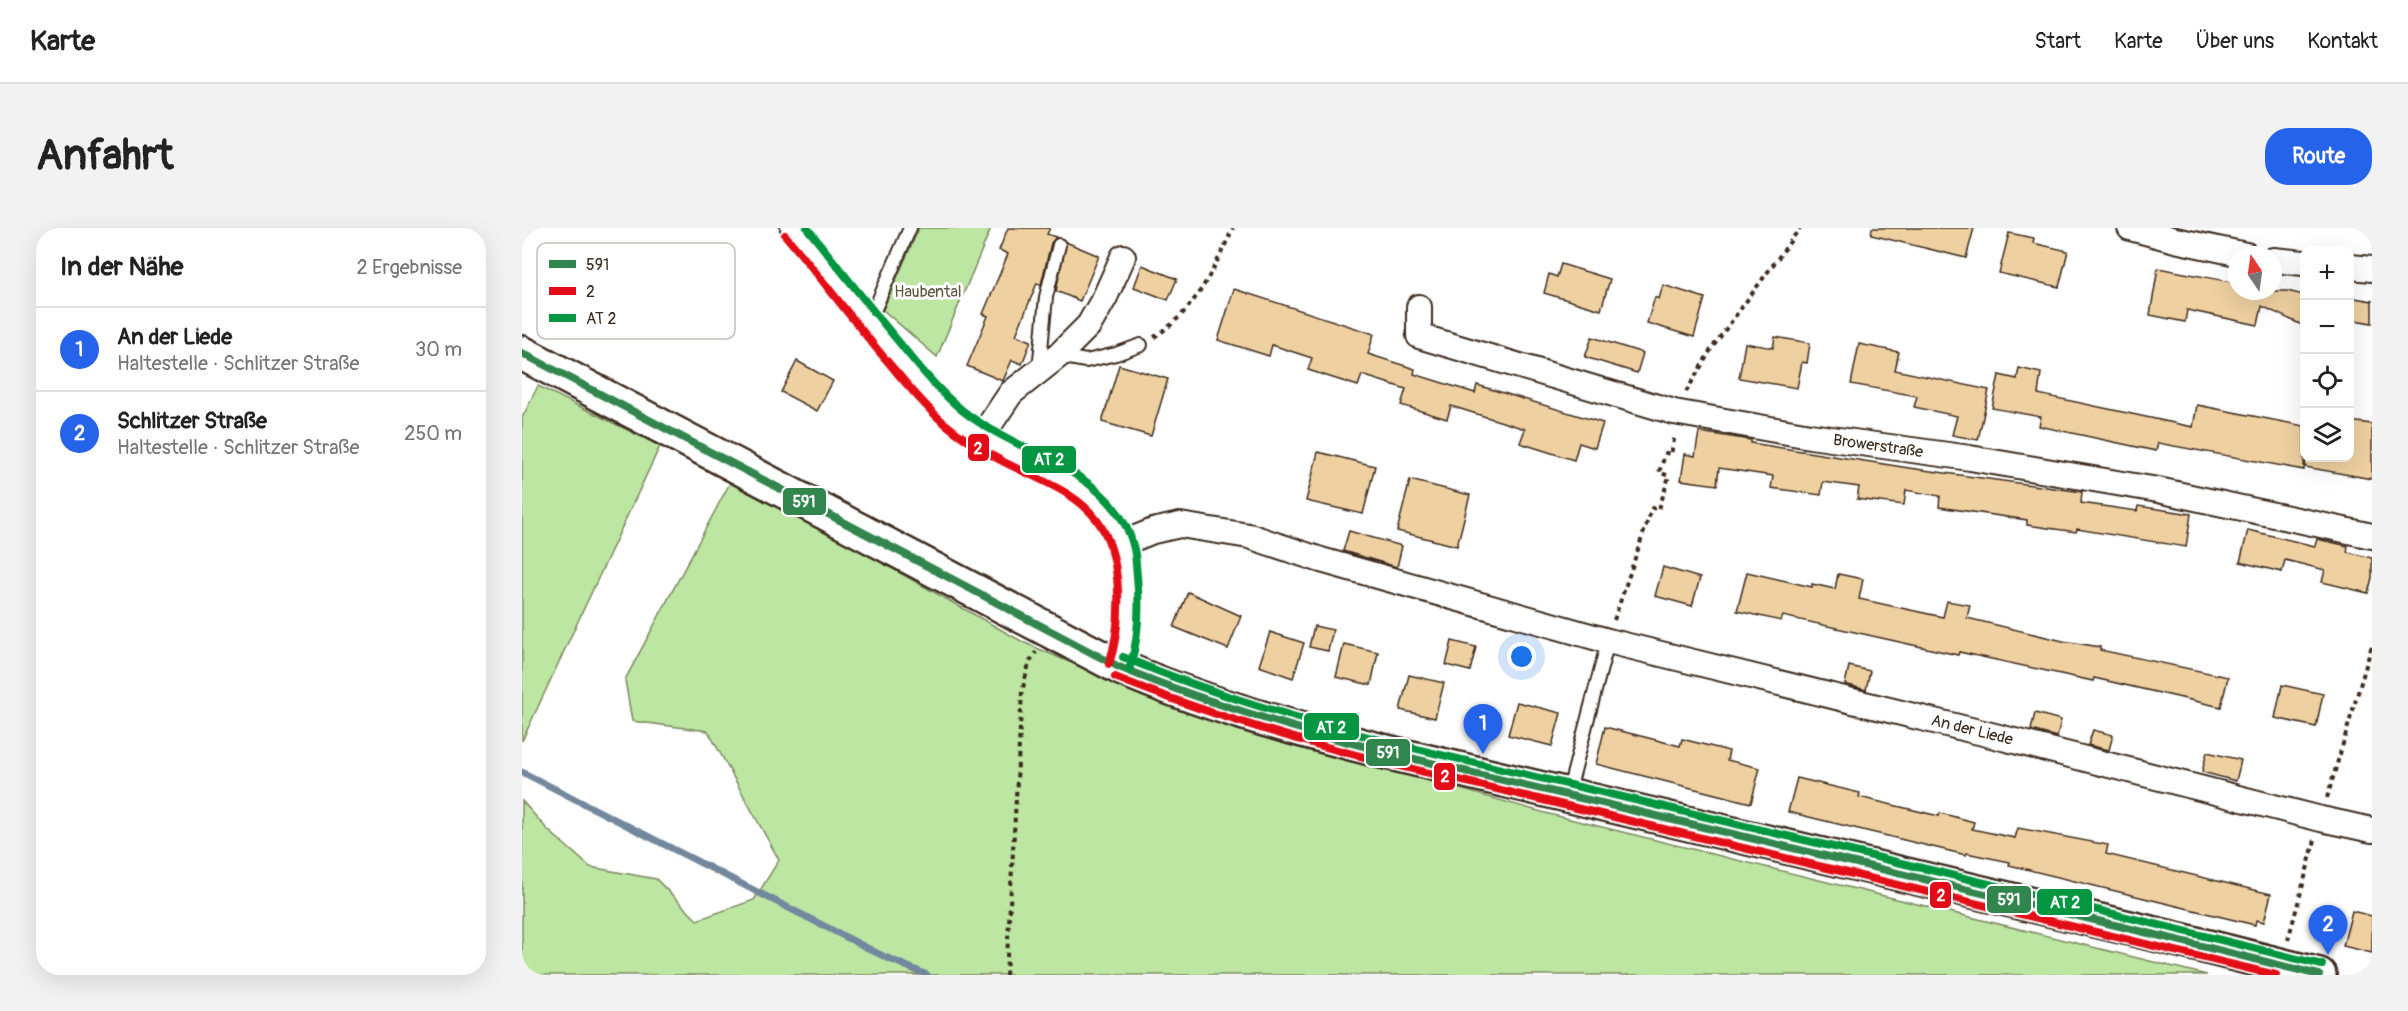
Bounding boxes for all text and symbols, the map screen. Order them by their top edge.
text: Karte [30,24,95,59]
text: Start [2035,28,2081,55]
text: Karte [2114,28,2163,55]
text: Über uns [2196,28,2274,55]
text: Kontakt [2307,28,2378,55]
button: Route [2265,128,2372,185]
text: Anfahrt [36,130,174,182]
legend [537,243,735,339]
north arrow [2228,246,2282,300]
map controls [2300,246,2354,462]
button: + [2300,246,2354,300]
text: In der Nähe [60,251,183,283]
text: 2 Ergebnisse [357,255,462,280]
text: 591 [586,255,609,275]
text: 2 [586,282,595,302]
park label: Haubental [894,282,962,302]
button: − [2300,300,2354,354]
text: AT 2 [586,309,616,329]
text: An der Liede [117,323,232,351]
text: 1 [76,337,83,362]
text: 30 m [415,337,462,362]
text: Haltestelle · Schlitzer Straße [117,351,359,376]
button: locate [2300,354,2354,408]
text: Schlitzer Straße [117,407,267,435]
button: layers [2300,408,2354,462]
text: 2 [74,421,85,446]
text: 250 m [404,421,462,446]
street label: Browerstraße [1832,430,1924,462]
line badge: 2 [967,433,990,462]
text: Haltestelle · Schlitzer Straße [117,435,359,460]
text: 2 [974,439,983,459]
line badge: AT 2 [1021,445,1077,474]
text: AT 2 [1034,450,1064,470]
line badge: 591 [782,487,827,516]
text: 591 [792,492,816,512]
your location [1507,642,1536,671]
pin: 1 [1464,704,1502,754]
street label: An der Liede [1929,710,2015,750]
line badge: AT 2 [1303,712,1360,741]
text: AT 2 [1316,718,1346,738]
line badge: 591 [1365,738,1411,767]
text: 591 [1376,743,1400,763]
line badge: 2 [1433,762,1456,791]
text: 2 [1441,767,1450,787]
line badge: 2 [1929,881,1952,909]
line badge: 591 [1986,885,2032,914]
text: 2 [1937,886,1946,906]
line badge: AT 2 [2036,888,2093,916]
text: 591 [1997,890,2021,910]
text: AT 2 [2050,893,2080,913]
pin: 2 [2308,906,2348,955]

